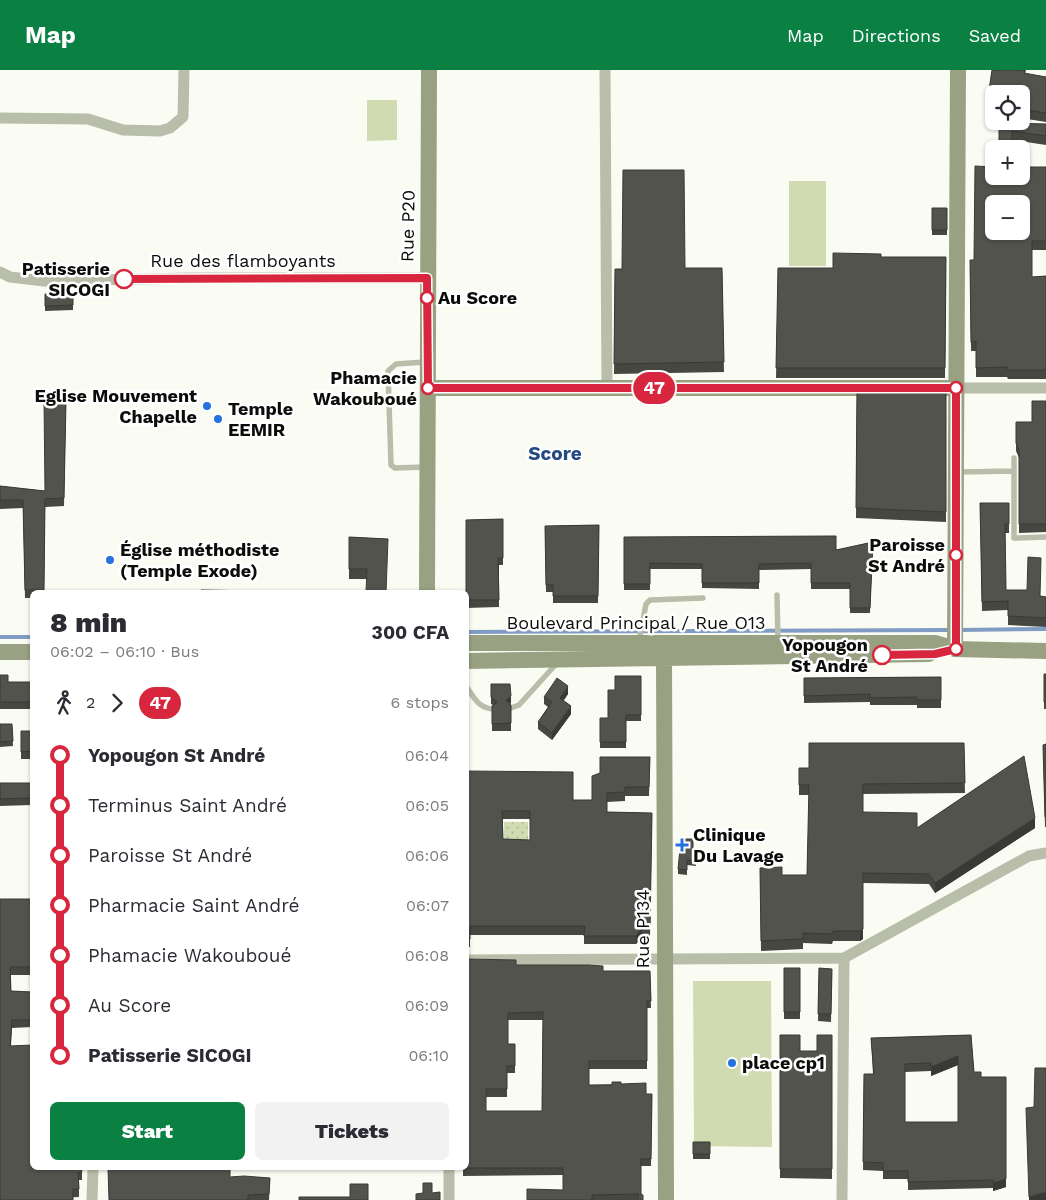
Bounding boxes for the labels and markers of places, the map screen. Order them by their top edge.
place label: Patisserie SICOGI [22,258,110,300]
marker: Patisserie SICOGI [114,269,134,289]
place label: Au Score [438,287,517,308]
marker: Au Score [420,291,434,305]
place label: Phamacie Wakouboué [313,367,417,409]
marker: Phamacie Wakouboué [421,381,435,395]
unlabelled marker [949,381,963,395]
place label: Eglise Mouvement Chapelle [34,385,197,427]
place label: Temple EEMIR [228,398,293,440]
marker: Eglise Mouvement Chapelle [201,400,213,412]
marker: Temple EEMIR [212,413,224,425]
place label: Paroisse St André [868,534,945,576]
place label: Église méthodiste (Temple Exode) [120,539,279,581]
marker: Paroisse St André [949,548,963,562]
marker: Église méthodiste (Temple Exode) [104,554,116,566]
place label: Yopougon St André [782,634,868,676]
unlabelled marker [949,642,963,656]
marker: Yopougon St André [872,645,892,665]
place label: Clinique Du Lavage [693,824,784,866]
marker: Clinique Du Lavage [675,838,689,852]
place label: place cp1 [742,1052,825,1073]
marker: place cp1 [726,1057,738,1069]

